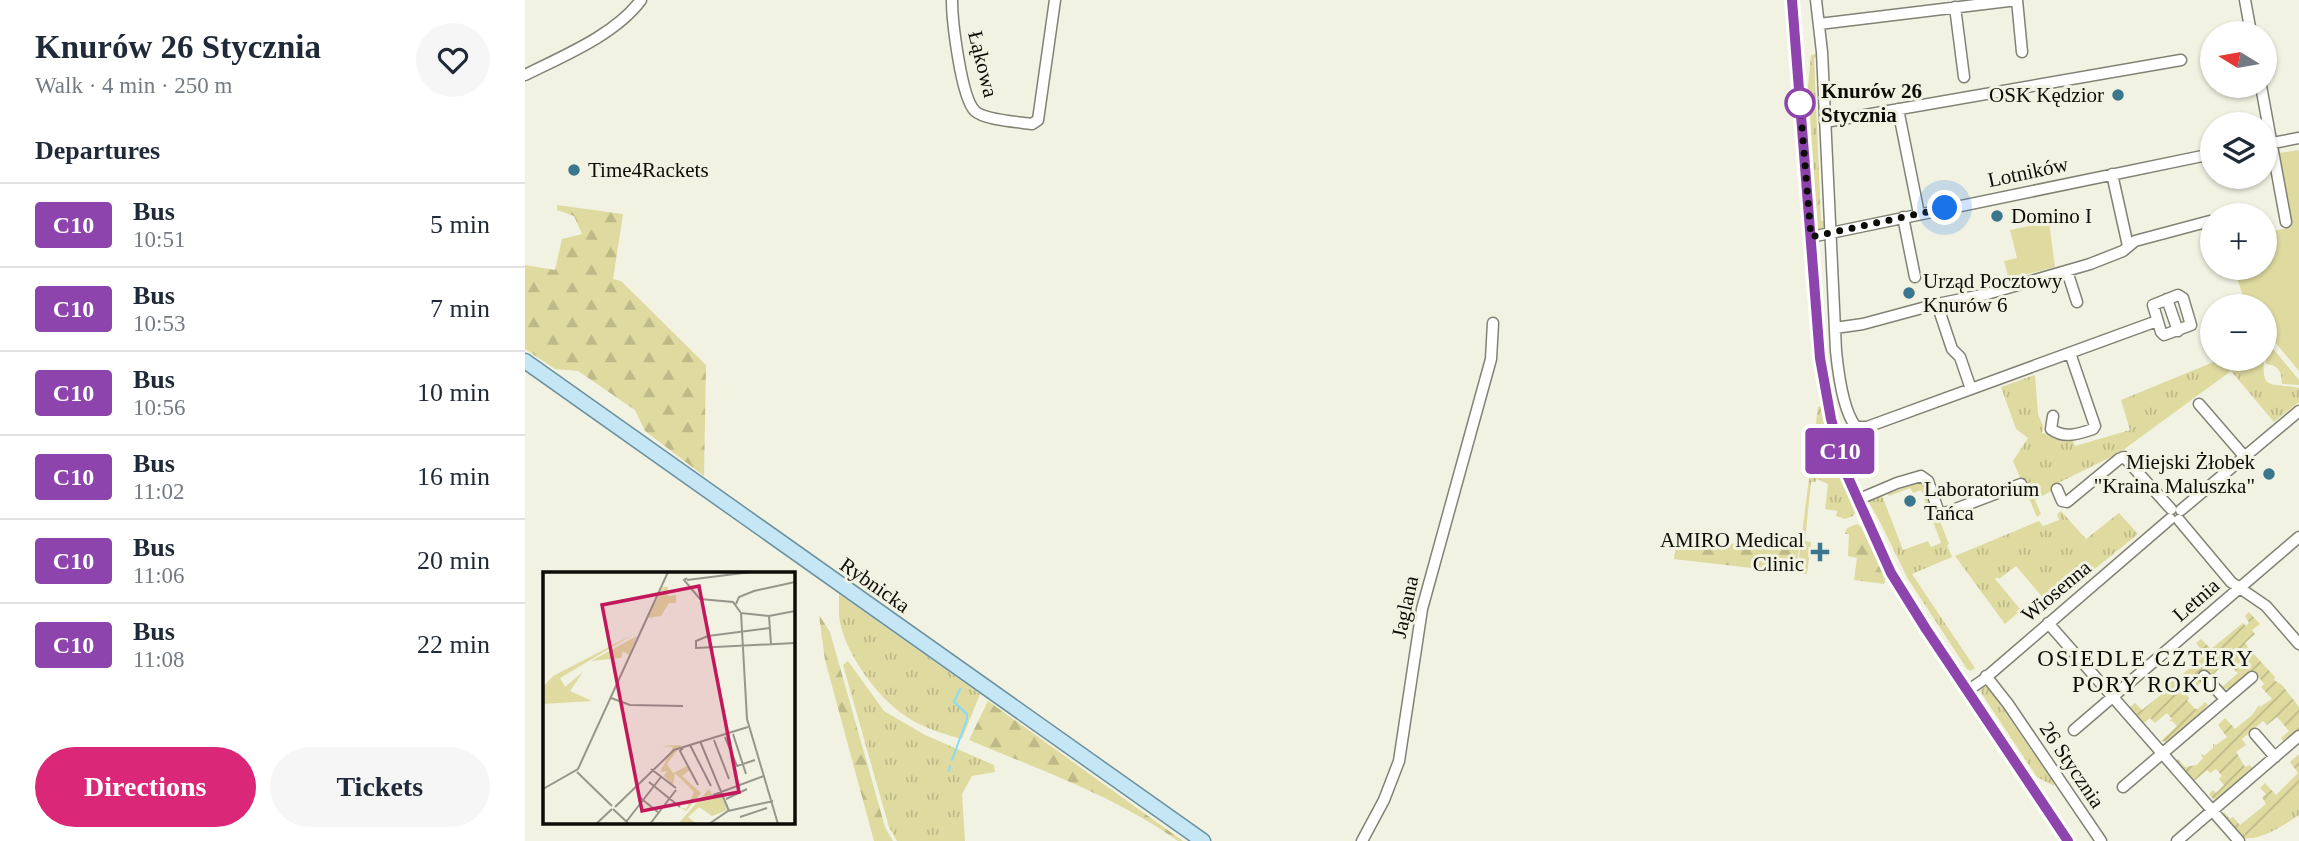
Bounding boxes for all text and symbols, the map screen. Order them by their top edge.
north arrow [2200,21,2277,98]
map controls [2200,21,2277,371]
button: heart [416,23,490,97]
street label: Łąkowa [963,28,1003,100]
text: Knurów 26 Stycznia [35,29,321,65]
text: Walk · 4 min · 250 m [35,73,232,98]
place label: Knurów 26 Stycznia [1821,79,1922,127]
place label: OSK Kędzior [1989,83,2104,107]
marker: OSK Kędzior [2110,87,2126,103]
marker: Knurów 26 Stycznia [1785,88,1815,118]
button: layers [2200,112,2277,189]
text: Departures [35,136,160,165]
street label: Lotników [1986,152,2071,192]
place label: Time4Rackets [588,158,709,182]
marker: Time4Rackets [566,162,582,178]
your location [1927,190,1962,225]
text: Bus [133,197,175,226]
button: + [2200,203,2277,280]
place label: Domino I [2011,204,2092,228]
marker: Domino I [1989,208,2005,224]
text: 5 min [430,210,490,239]
text: C10 [53,212,94,238]
text: 10:51 [133,227,185,252]
place label: Urząd Pocztowy Knurów 6 [1923,269,2063,317]
text: Bus [133,281,175,310]
marker: Urząd Pocztowy Knurów 6 [1901,285,1917,301]
text: 7 min [430,294,490,323]
button: − [2200,294,2277,371]
text: C10 [53,296,94,322]
text: 10:53 [133,311,185,336]
text: Bus [133,365,175,394]
text: 10 min [417,378,490,407]
text: C10 [53,380,94,406]
text: 10:56 [133,395,185,420]
line badge: C10 [1800,428,1880,474]
text: C10 [1819,438,1861,464]
text: Bus [133,449,175,478]
place label: Miejski Żłobek "Kraina Maluszka" [2094,450,2255,498]
text: 16 min [417,462,490,491]
text: C10 [53,464,94,490]
marker: Miejski Żłobek "Kraina Maluszka" [2261,466,2277,482]
place label: Laboratorium Tańca [1924,477,2039,525]
text: 11:02 [133,479,185,504]
marker: Laboratorium Tańca [1902,493,1918,509]
place label: AMIRO Medical Clinic [1660,528,1804,576]
text: Bus [133,533,175,562]
marker: AMIRO Medical Clinic [1810,542,1830,562]
text: 20 min [417,546,490,575]
text: C10 [53,548,94,574]
street label: Rybnicka [835,552,915,618]
street label: Wiosenna [2016,555,2096,627]
text: 11:06 [133,563,185,588]
inset map [543,572,795,824]
street label: Jaglana [1387,573,1423,640]
street label: Letnia [2168,573,2225,627]
text: Bus [133,617,175,646]
text: 22 min [417,630,490,659]
text: C10 [53,632,94,658]
district label: OSIEDLE CZTERY PORY ROKU [2037,646,2255,697]
text: 11:08 [133,647,185,672]
street label: 26 Stycznia [2034,717,2110,813]
button: Directions [35,747,256,827]
button: Tickets [270,747,490,827]

